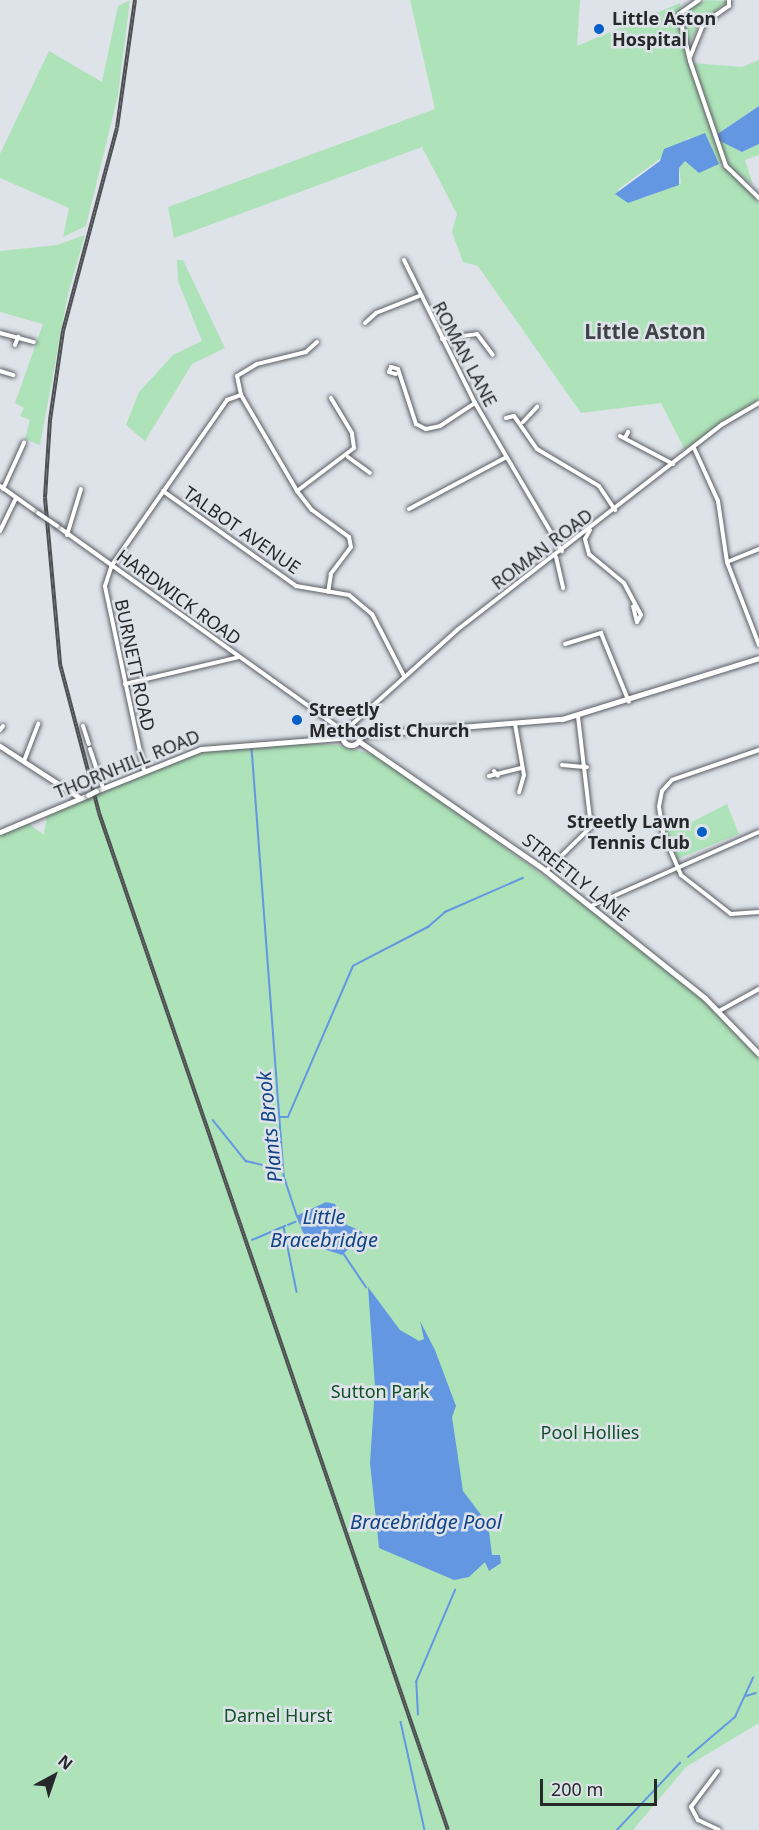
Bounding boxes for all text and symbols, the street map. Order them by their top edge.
place label: Little Aston Hospital [612,8,716,50]
marker: Little Aston Hospital [590,20,608,38]
street label: ROMAN LANE [428,298,502,410]
district label: Little Aston [584,318,706,344]
street label: TALBOT AVENUE [179,482,305,578]
street label: ROMAN ROAD [487,504,597,594]
street label: HARDWICK ROAD [113,545,245,649]
street label: BURNETT ROAD [110,597,160,733]
place label: Streetly Methodist Church [309,699,469,742]
marker: Streetly Methodist Church [290,713,304,727]
street label: THORNHILL ROAD [51,725,203,803]
place label: Streetly Lawn Tennis Club [567,811,690,854]
marker: Streetly Lawn Tennis Club [695,825,709,839]
street label: STREETLY LANE [518,829,634,925]
water label: Plants Brook [251,1070,287,1184]
water label: Little Bracebridge [270,1205,378,1252]
park label: Sutton Park [331,1380,429,1402]
park label: Pool Hollies [541,1421,639,1443]
water label: Bracebridge Pool [350,1509,502,1533]
park label: Darnel Hurst [224,1704,332,1726]
north arrow [24,1746,84,1806]
text: N [54,1750,78,1775]
scale bar [543,1767,660,1805]
text: 200 m [551,1777,603,1801]

